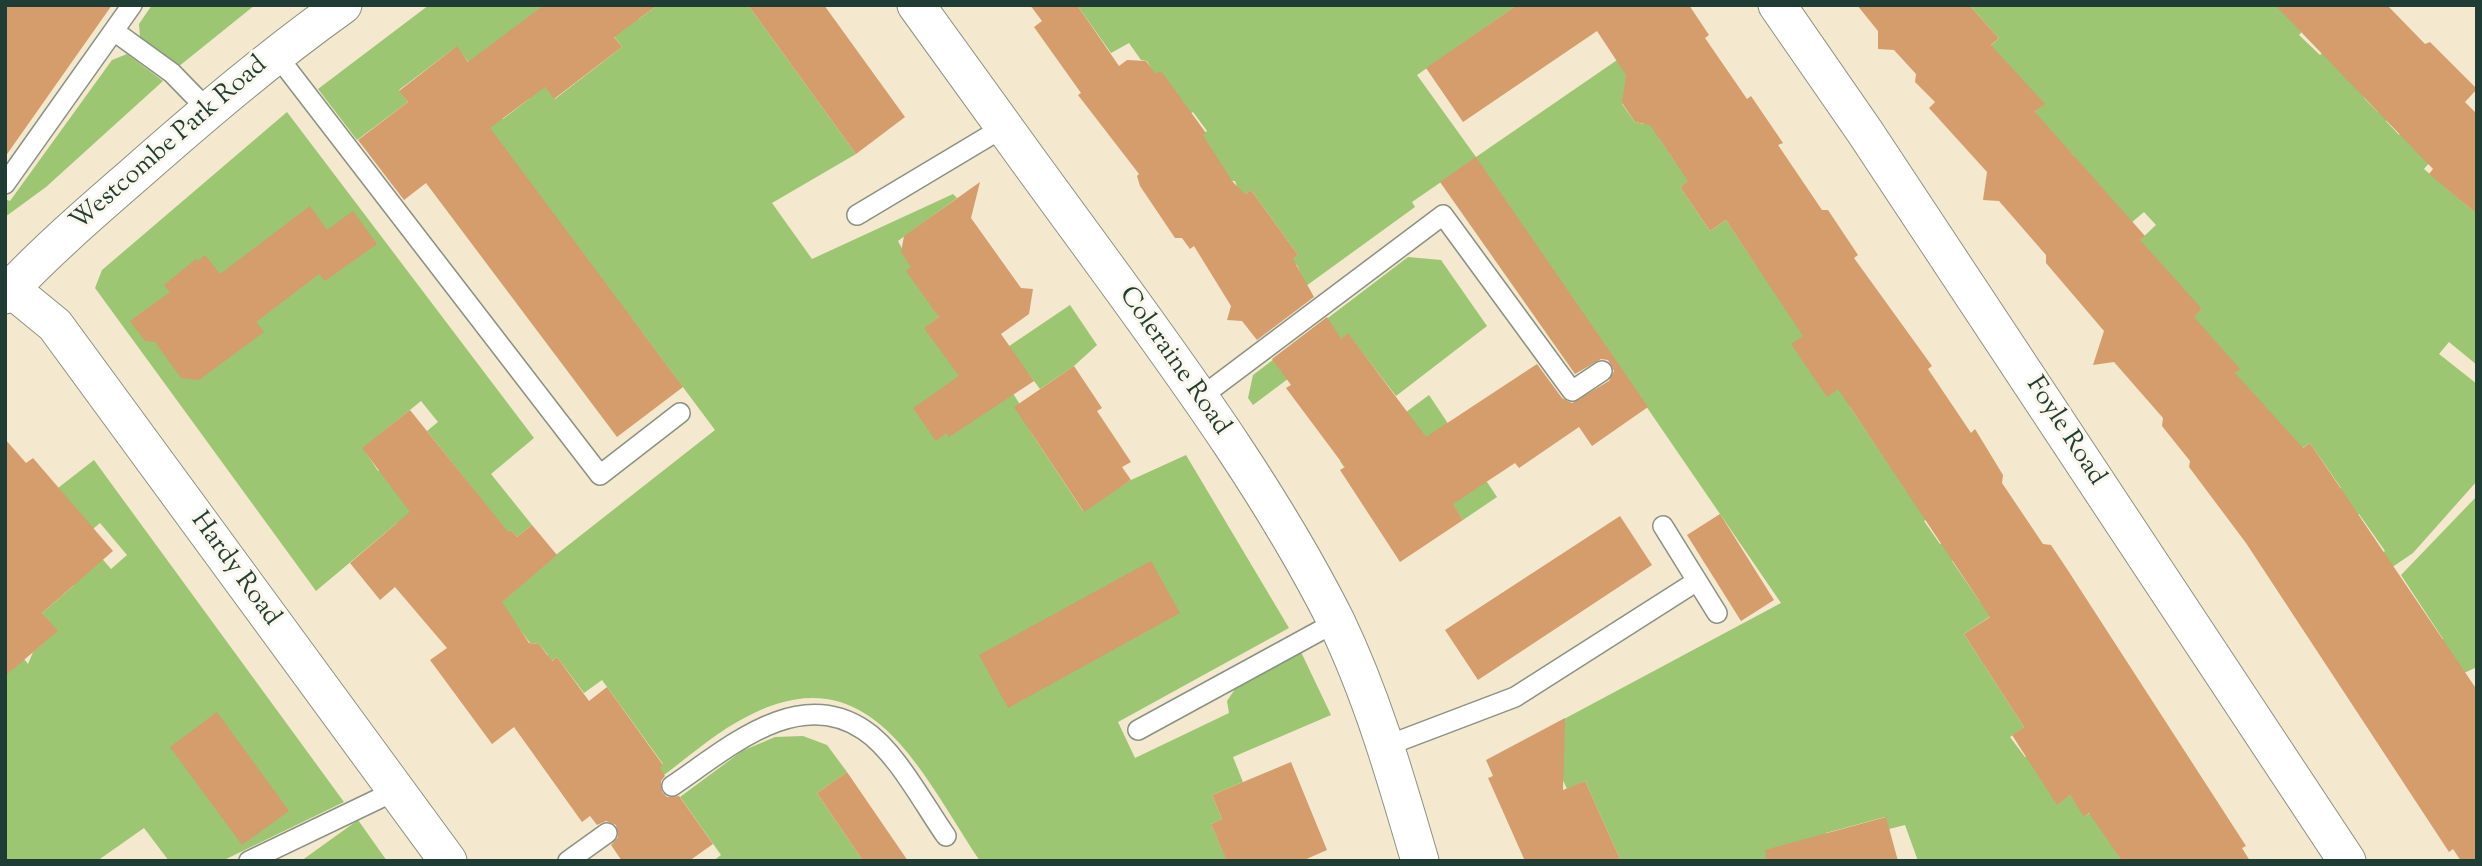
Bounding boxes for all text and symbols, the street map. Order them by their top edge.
street label: Westcombe Park Road [65,51,275,239]
street label: Coleraine Road [1110,282,1236,442]
street label: Foyle Road [2017,372,2111,492]
street label: Hardy Road [182,507,286,633]

